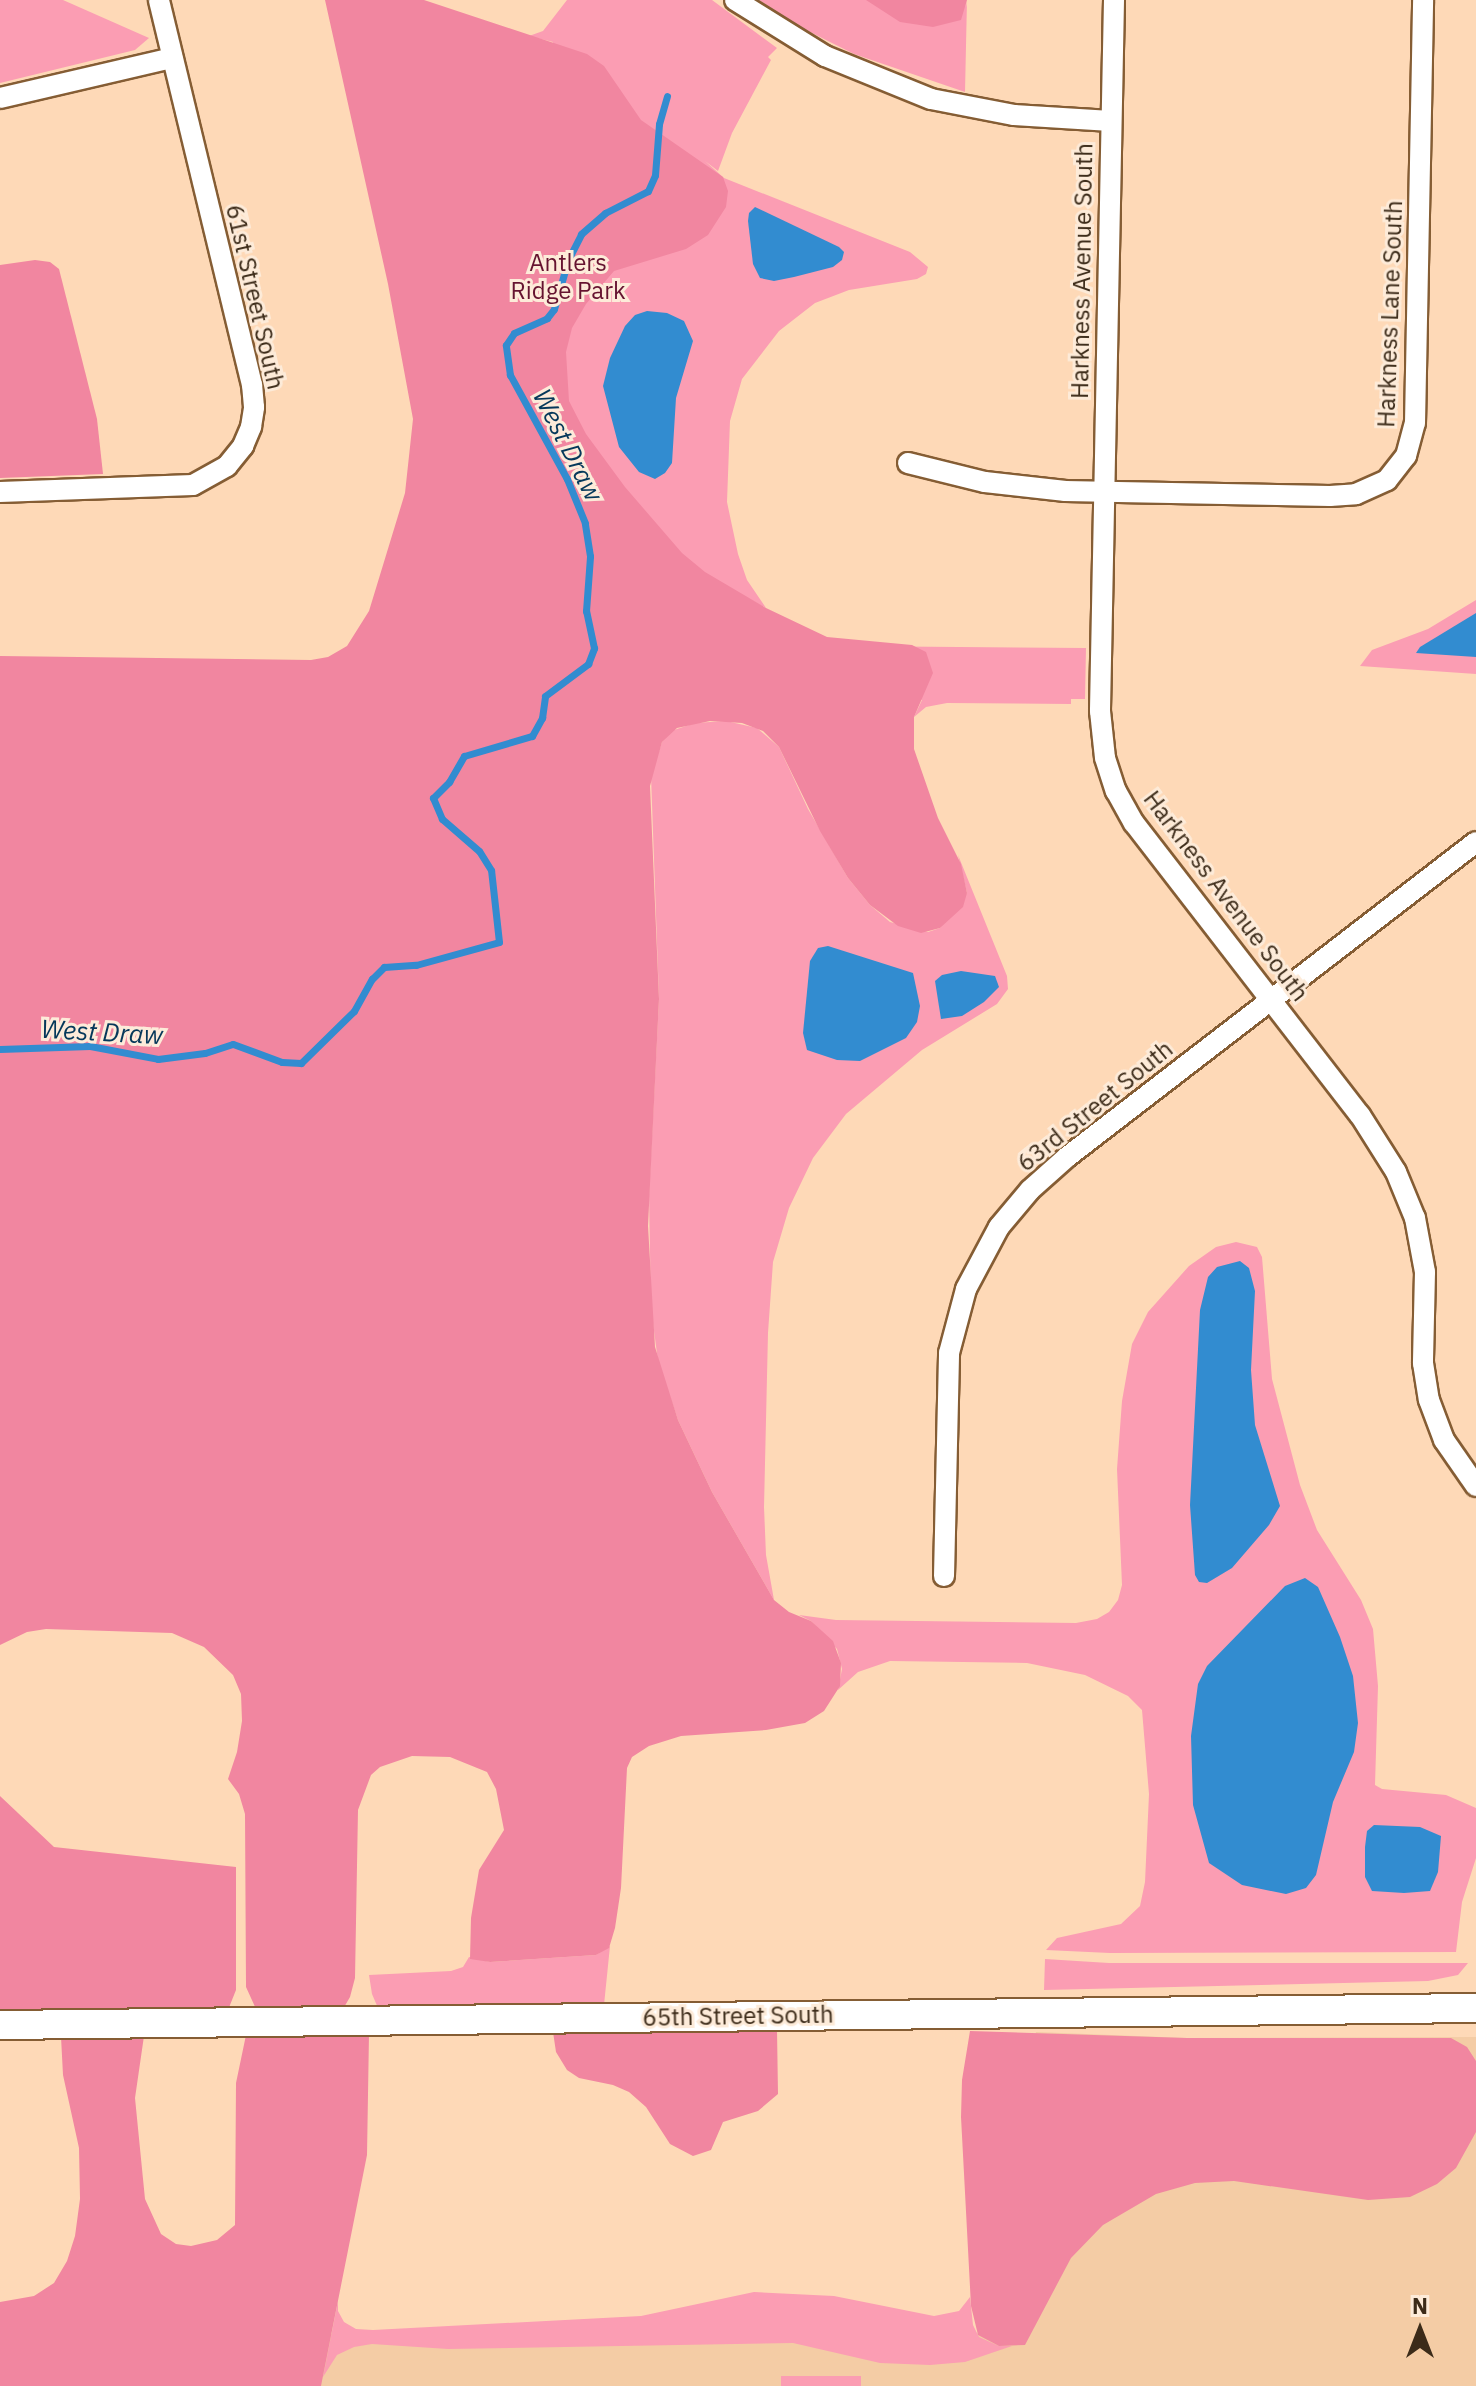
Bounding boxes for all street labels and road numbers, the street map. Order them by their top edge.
street label: Harkness Avenue South [1065,143,1099,399]
street label: Harkness Lane South [1372,200,1408,428]
street label: 61st Street South [220,202,290,392]
street label: Harkness Avenue South [1138,785,1314,1007]
street label: 63rd Street South [1011,1035,1179,1177]
street label: 65th Street South [642,2000,834,2032]

